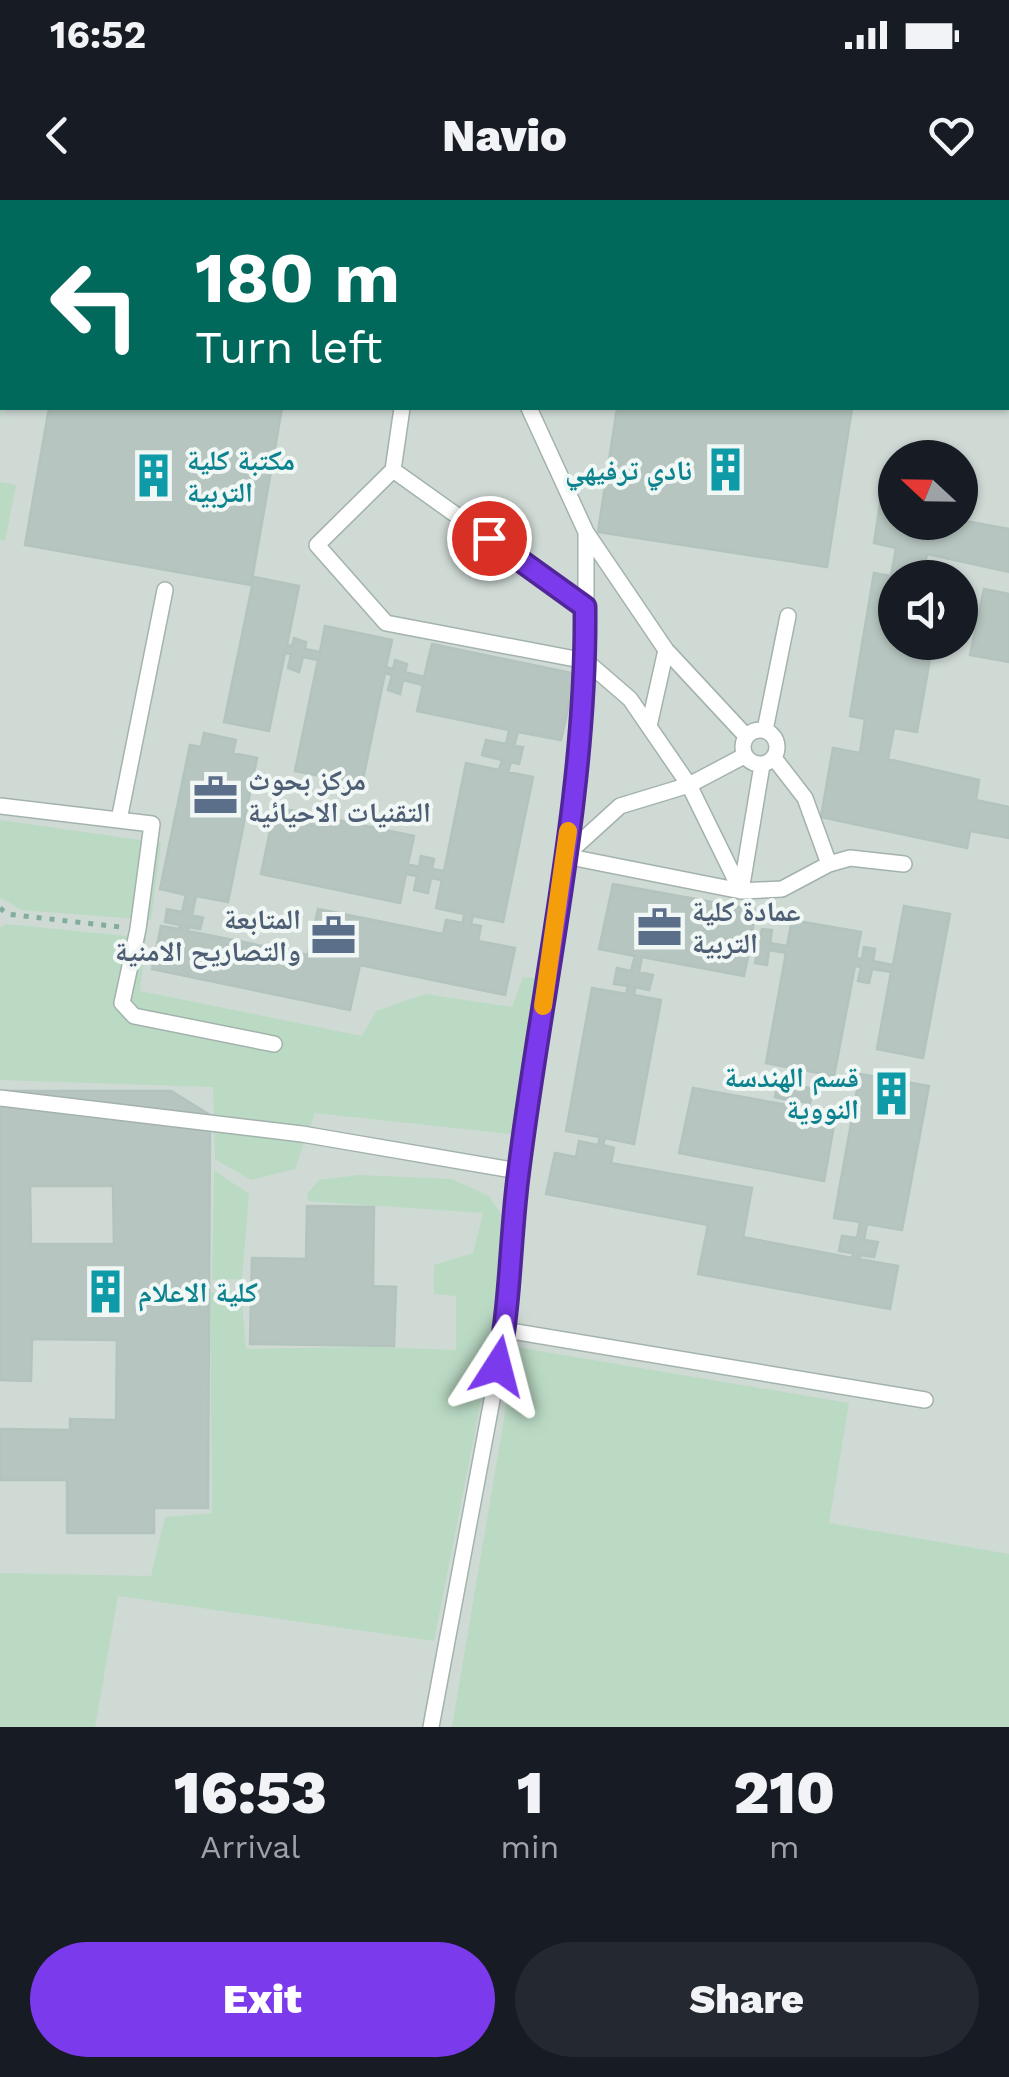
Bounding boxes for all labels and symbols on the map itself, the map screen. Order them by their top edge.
north arrow [878,440,978,540]
place label: مكتبة كلية التربية [187,444,295,509]
building icon: نادي ترفيهي [701,446,749,494]
building icon: مكتبة كلية التربية [130,452,178,500]
place label: نادي ترفيهي [565,454,692,492]
pin [447,496,532,581]
place label: مركز بحوث التقنيات الاحيائية [248,764,431,829]
office icon: مركز بحوث التقنيات الاحيائية [191,772,239,820]
place label: عمادة كلية التربية [692,895,801,960]
place label: المتابعة والتصاريح الامنية [115,903,301,970]
office icon: عمادة كلية التربية [635,903,683,951]
office icon: المتابعة والتصاريح الامنية [310,911,358,959]
place label: قسم الهندسة النووية [724,1061,859,1126]
building icon: قسم الهندسة النووية [868,1069,916,1117]
building icon: كلية الاعلام [81,1268,129,1316]
place label: كلية الاعلام [138,1276,258,1312]
position arrow [446,1314,550,1418]

